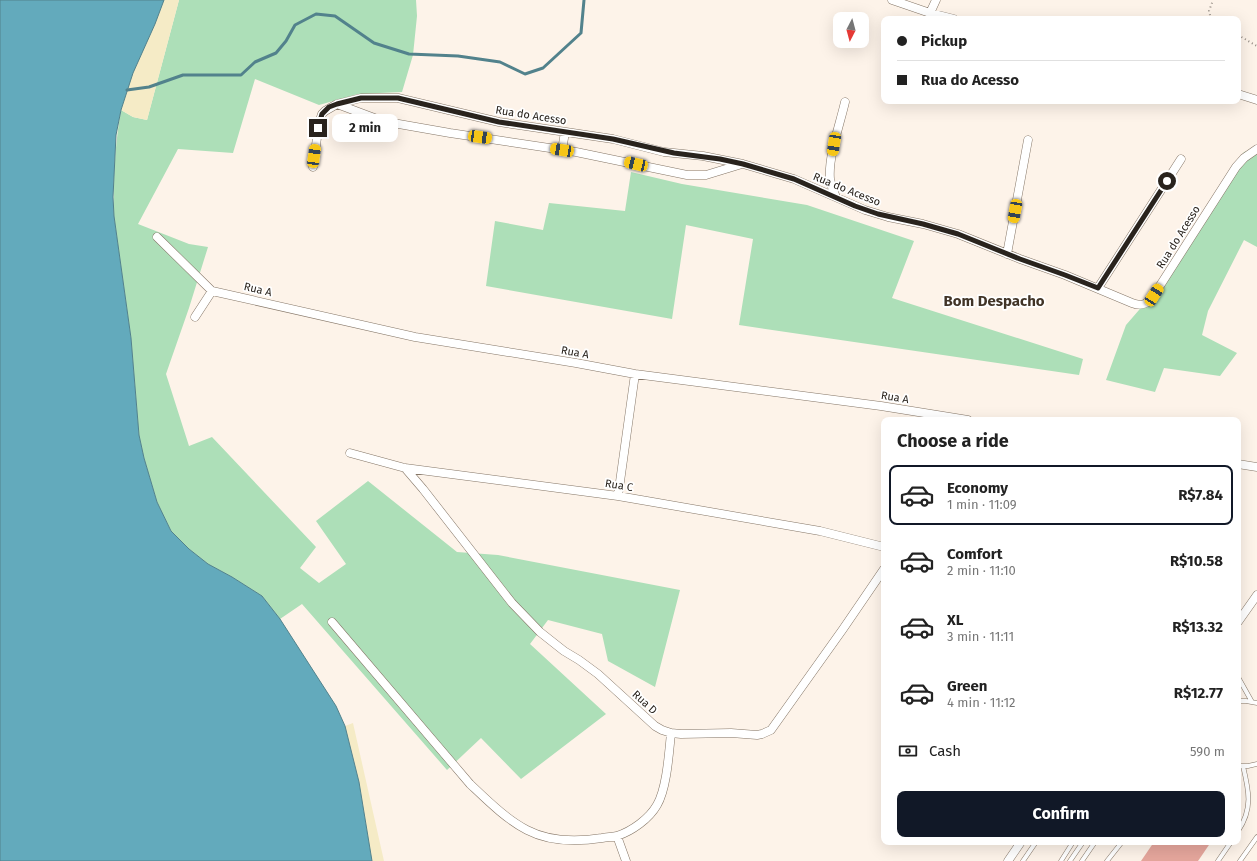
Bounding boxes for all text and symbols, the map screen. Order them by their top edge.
north arrow [833,12,869,48]
map controls [833,12,869,48]
text: Pickup [921,32,967,50]
text: Rua do Acesso [921,71,1019,89]
street label: Rua do Acesso [494,103,567,128]
callout: 2 min [332,114,398,142]
route end [309,119,327,137]
text: 2 min [349,120,381,135]
car [467,129,493,145]
car [826,131,842,157]
car [549,142,575,158]
car [306,143,322,169]
car [623,155,649,173]
street label: Rua do Acesso [811,170,883,209]
route start [1158,172,1176,190]
car [1007,198,1023,224]
street label: Rua do Acesso [1154,203,1203,271]
street label: Rua A [243,280,274,299]
car [1142,282,1166,308]
district label: Bom Despacho [943,292,1045,310]
street label: Rua A [560,344,591,361]
street label: Rua A [880,389,911,406]
text: Choose a ride [897,430,1009,452]
street label: Rua C [604,477,634,494]
icon: car [899,477,935,513]
text: Economy [947,479,1008,497]
text: R$7.84 [1178,486,1223,504]
text: 1 min · 11:09 [947,497,1017,512]
icon: car [899,543,935,579]
text: Comfort [947,545,1003,563]
text: R$10.58 [1170,552,1223,570]
text: 2 min · 11:10 [947,563,1016,578]
icon: car [899,609,935,645]
text: XL [947,611,963,629]
text: R$13.32 [1172,618,1223,636]
text: 3 min · 11:11 [947,629,1014,644]
icon: car [899,675,935,711]
text: Green [947,677,987,695]
text: R$12.77 [1174,684,1223,702]
street label: Rua D [630,688,660,717]
text: 4 min · 11:12 [947,695,1016,710]
icon: cash [897,740,919,762]
text: Cash [929,742,961,760]
text: 590 m [1190,744,1225,759]
button: Confirm [897,791,1225,837]

